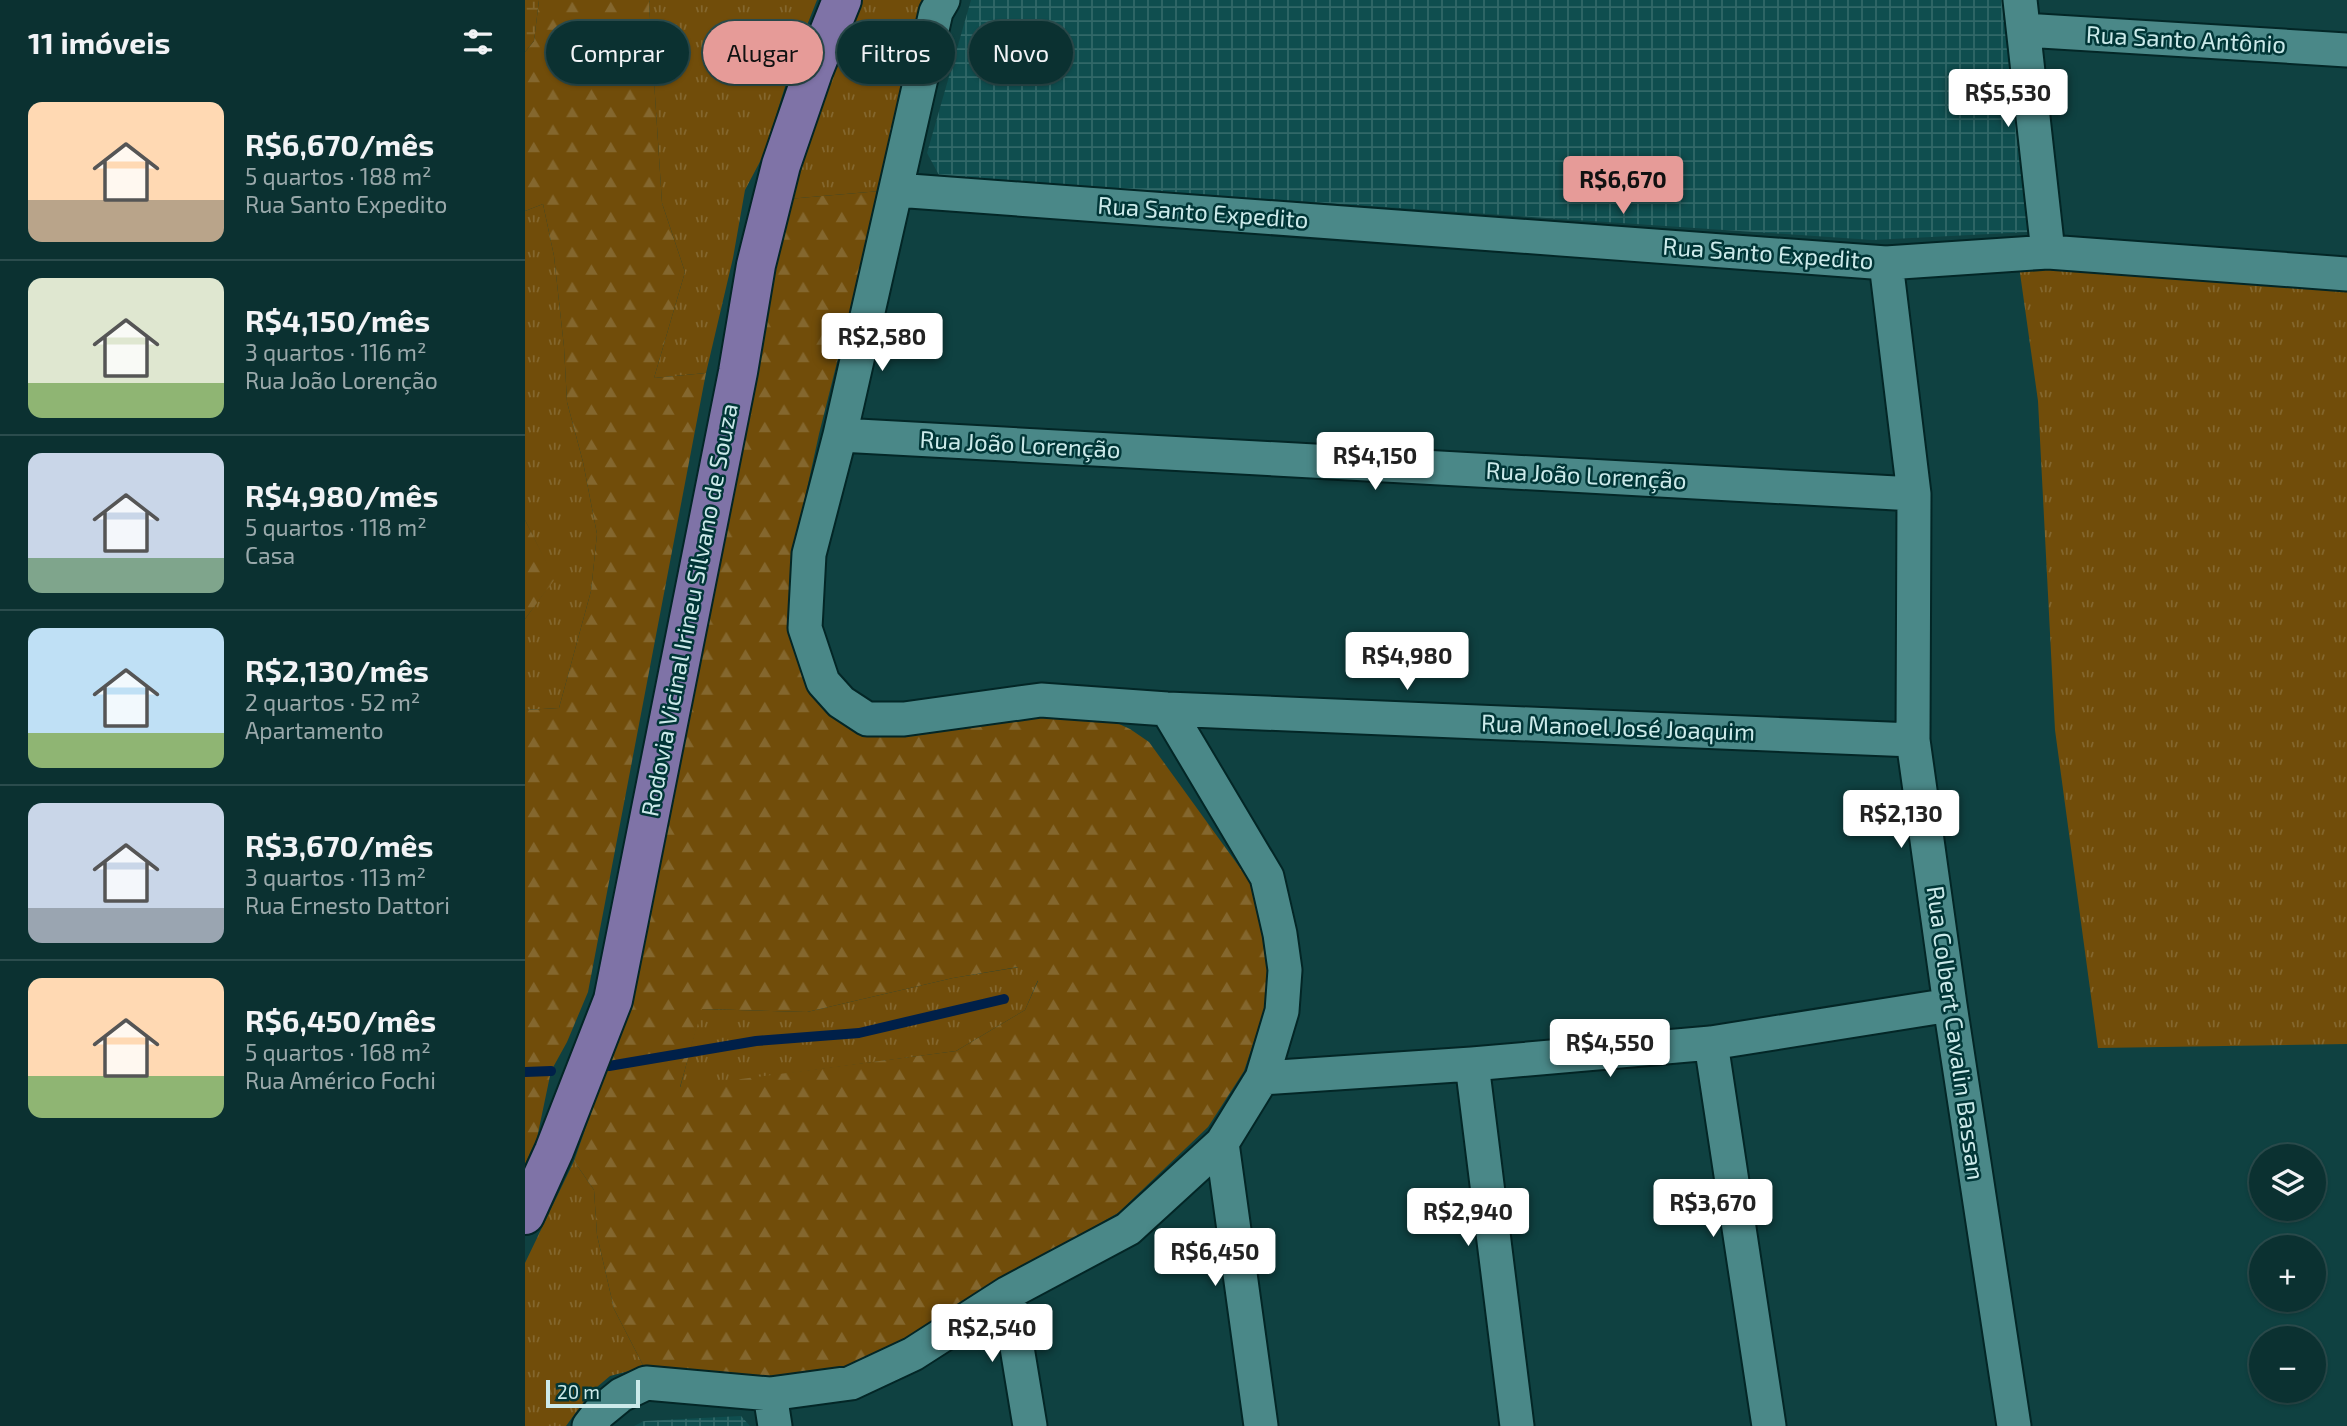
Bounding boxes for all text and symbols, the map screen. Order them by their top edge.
street label: Rua Santo Antônio [2085,19,2287,58]
chip: Comprar [546,21,689,84]
chip: Alugar [703,21,823,84]
chip: Filtros [837,21,955,84]
chip: Novo [969,21,1073,84]
icon: filters [459,23,497,61]
text: 11 imóveis [28,24,170,60]
pin: R$5,530 [1943,69,2073,129]
text: R$5,530 [1965,78,2051,106]
text: R$6,670/mês [245,126,434,162]
icon: home [84,130,168,214]
pin: R$6,670 [1558,156,1688,216]
text: 5 quartos · 188 m² [245,162,432,190]
text: R$6,670 [1579,165,1667,193]
text: Rua Santo Expedito [245,190,447,218]
street label: Rua Santo Expedito [1097,190,1309,233]
street label: Rua Santo Expedito [1662,231,1874,274]
text: R$4,150/mês [245,302,430,338]
icon: home [84,306,168,390]
pin: R$2,580 [817,314,947,373]
text: R$2,580 [838,322,926,350]
text: 3 quartos · 116 m² [245,338,426,366]
text: Rua João Lorenção [245,366,438,394]
street label: Rodovia Vicinal Irineu Silvano de Souza [634,401,743,819]
street label: Rua João Lorenção [919,424,1121,464]
pin: R$4,150 [1310,433,1440,492]
text: R$4,150 [1333,441,1417,469]
street label: Rua João Lorenção [1485,455,1687,495]
text: R$4,980/mês [245,477,438,513]
icon: home [84,481,168,565]
text: 5 quartos · 118 m² [245,513,427,541]
text: Casa [245,541,295,569]
pin: R$4,980 [1342,632,1472,692]
text: R$4,980 [1362,641,1452,669]
text: R$2,130/mês [245,652,429,688]
icon: home [84,656,168,740]
text: 2 quartos · 52 m² [245,688,420,716]
street label: Rua Manoel José Joaquim [1481,707,1756,746]
text: Apartamento [245,716,384,744]
pin: R$2,130 [1836,790,1966,850]
text: R$2,130 [1859,799,1943,827]
text: R$3,670/mês [245,827,433,863]
icon: home [84,831,168,915]
text: 3 quartos · 113 m² [245,863,426,891]
street label: Rua Colbert Cavalin Bassan [1921,884,1991,1182]
text: Rua Ernesto Dattori [245,891,450,919]
text: R$6,450/mês [245,1002,436,1038]
icon: home [84,1006,168,1090]
pin: R$4,550 [1545,1020,1675,1079]
text: R$4,550 [1566,1028,1654,1056]
text: 5 quartos · 168 m² [245,1038,431,1066]
text: Rua Américo Fochi [245,1066,436,1094]
map controls [2249,1144,2326,1403]
button: layers [2249,1144,2326,1221]
pin: R$3,670 [1648,1180,1778,1239]
pin: R$2,940 [1403,1188,1533,1248]
text: R$3,670 [1669,1188,1757,1216]
text: R$2,940 [1423,1197,1513,1225]
pin: R$6,450 [1150,1228,1280,1288]
button: + [2249,1235,2326,1312]
text: R$6,450 [1170,1237,1260,1265]
pin: R$2,540 [927,1304,1057,1364]
text: R$2,540 [947,1313,1037,1341]
button: − [2249,1326,2326,1403]
scale bar [546,1377,641,1409]
text: 20 m [557,1380,600,1403]

